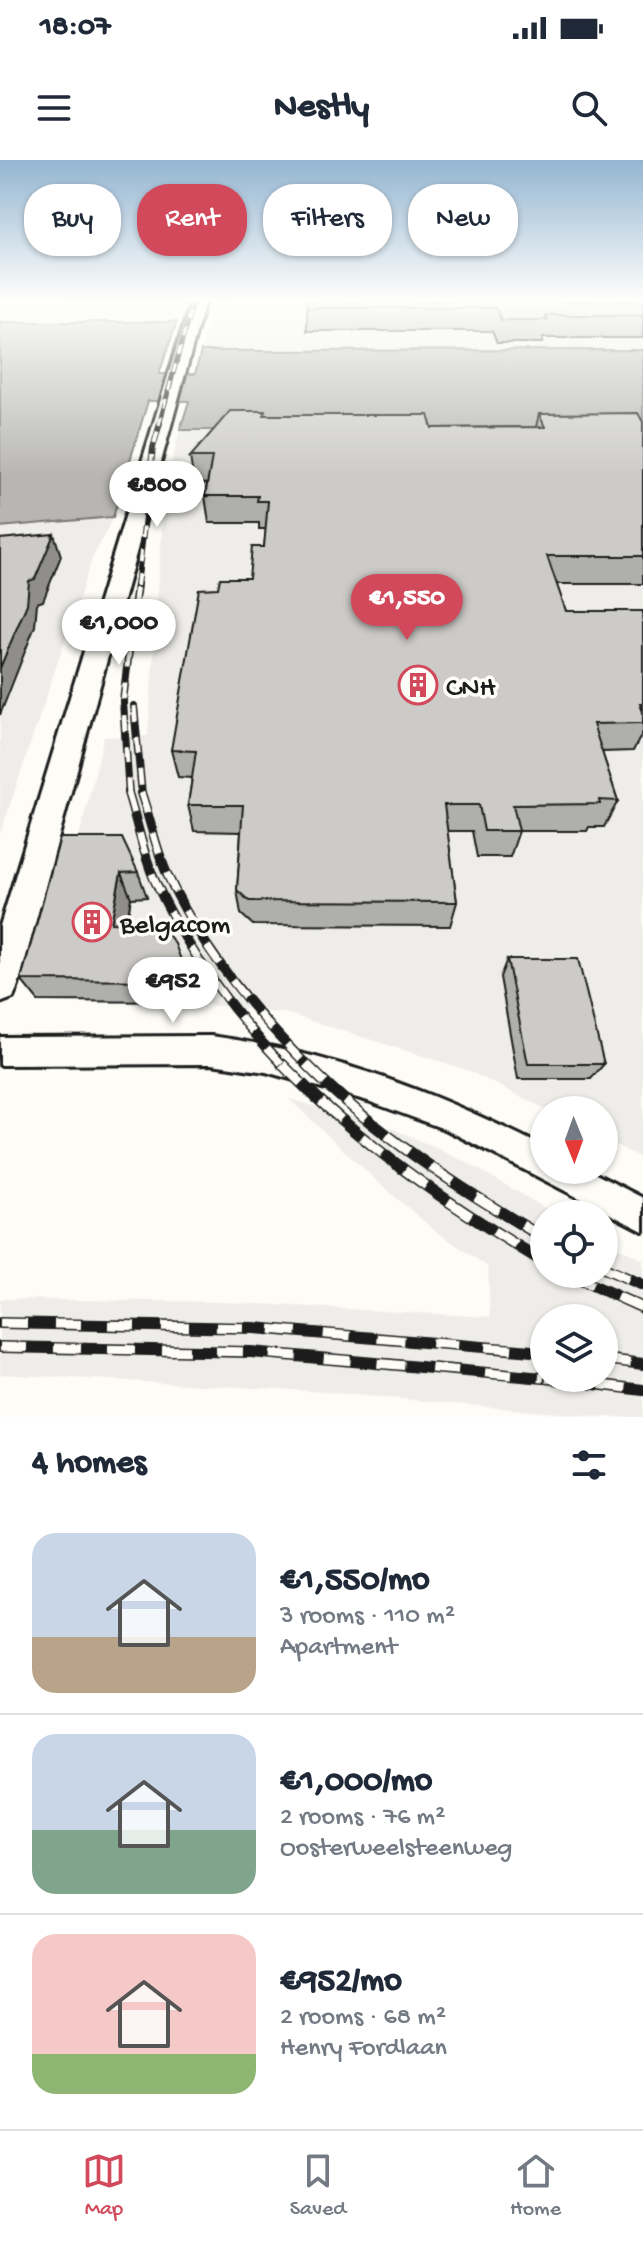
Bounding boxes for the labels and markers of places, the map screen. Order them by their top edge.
pin: €800 [110,461,204,529]
pin: €1,550 [342,574,472,642]
pin: €1,000 [54,599,184,667]
building icon: CNH [397,664,439,706]
place label: CNH [446,673,496,706]
building icon: Belgacom [71,901,113,943]
place label: Belgacom [119,910,230,943]
pin: €952 [126,957,220,1025]

